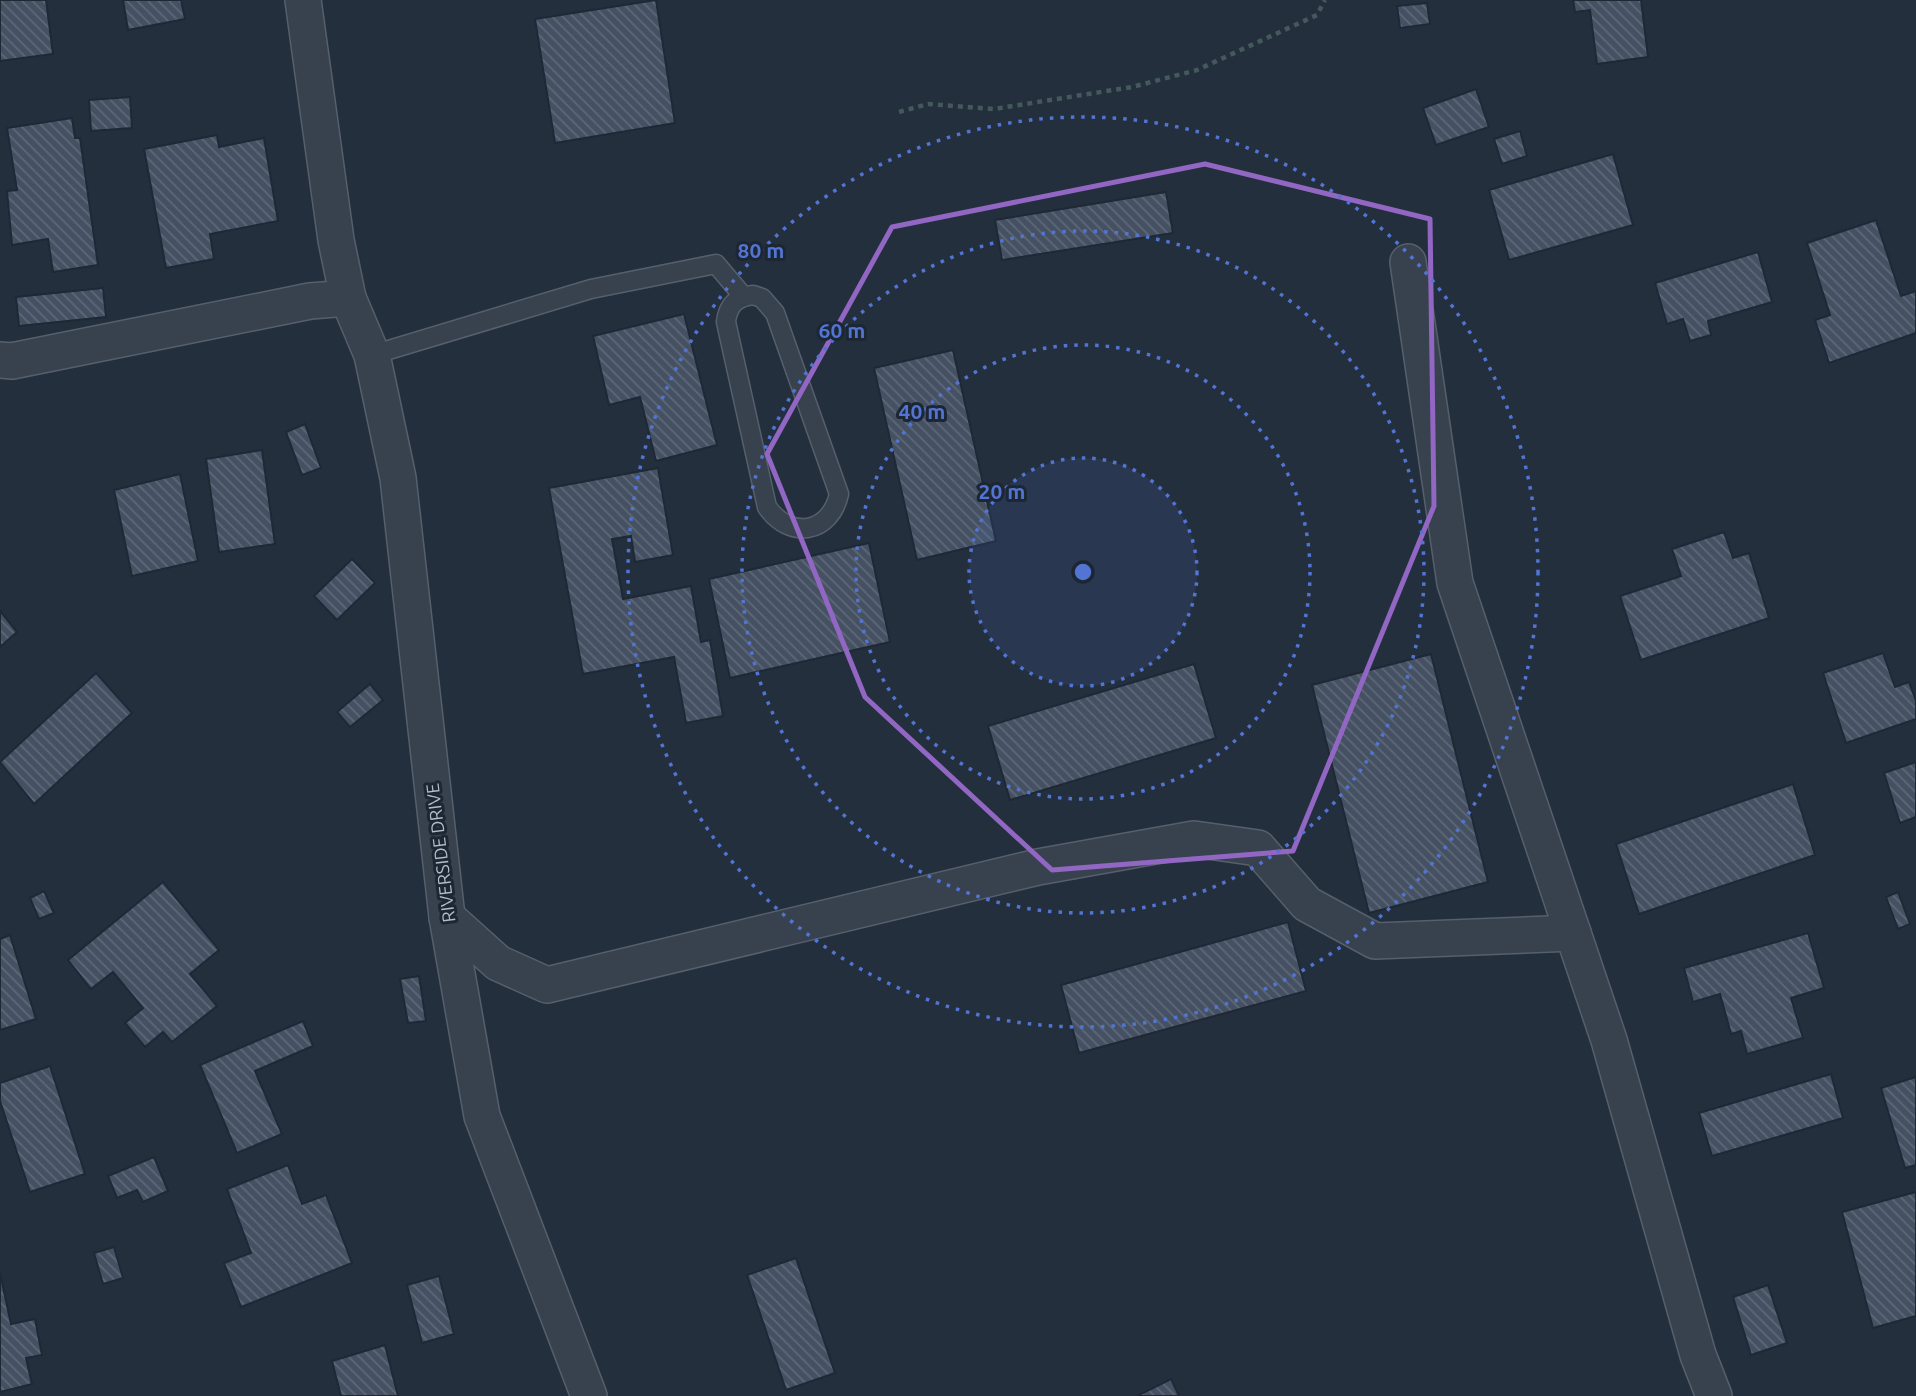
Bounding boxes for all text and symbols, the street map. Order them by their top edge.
text: 80 m [738,238,784,262]
text: 60 m [819,318,865,342]
text: 40 m [899,399,945,423]
text: 20 m [979,479,1025,503]
centre of rings [1071,560,1095,584]
street label: RIVERSIDE DRIVE [422,782,458,924]

